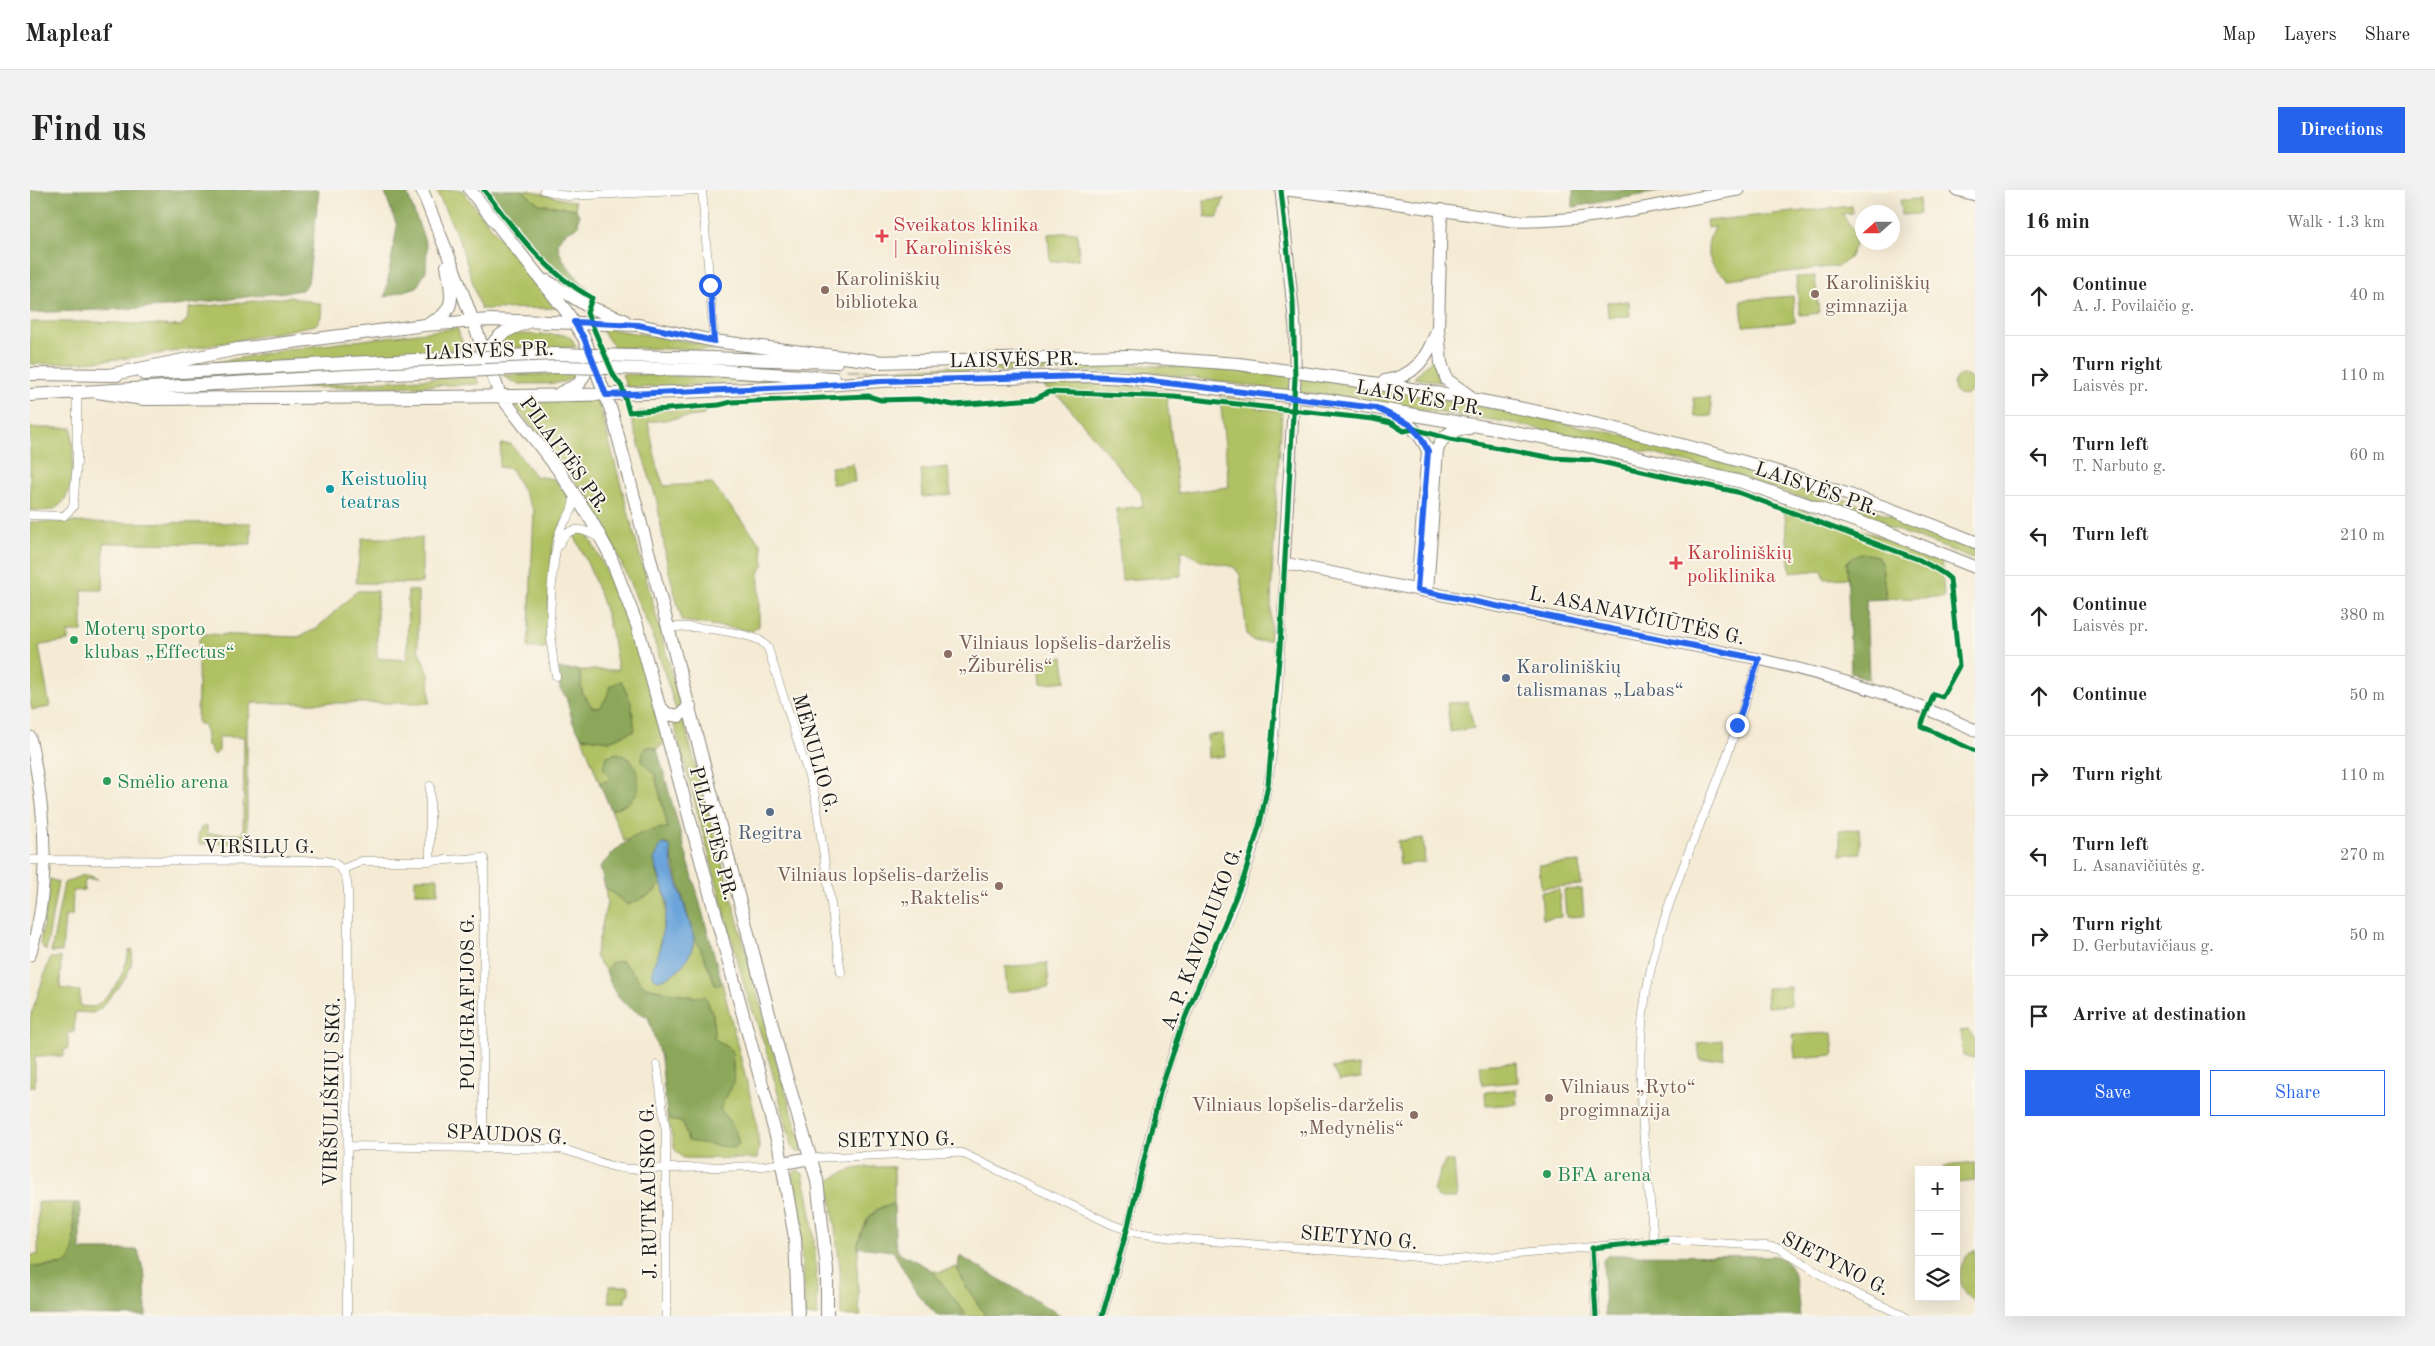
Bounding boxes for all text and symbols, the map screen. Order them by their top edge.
text: Mapleaf [25,23,111,47]
text: Map [2222,26,2256,44]
text: Layers [2284,26,2336,44]
text: Share [2364,26,2410,44]
button: Directions [2278,107,2405,153]
text: Find us [30,113,146,148]
north arrow [1855,205,1900,250]
text: 16 min [2025,212,2090,233]
text: Walk · 1.3 km [2287,215,2385,231]
place label: Sveikatos klinika | Karoliniškės [893,216,1039,259]
marker: Sveikatos klinika | Karoliniškės [875,229,889,243]
place label: Karoliniškių biblioteka [835,270,941,313]
route start [699,274,722,297]
place label: Karoliniškių gimnazija [1825,274,1931,317]
text: Continue [2072,276,2147,295]
icon: ahead [2025,282,2053,310]
marker: Karoliniškių biblioteka [819,284,831,296]
marker: Karoliniškių gimnazija [1809,288,1821,300]
text: 40 m [2349,288,2385,304]
text: A. J. Povilaičio g. [2072,299,2194,315]
street label: LAISVĖS PR. [424,338,554,364]
street label: LAISVĖS PR. [949,348,1079,372]
text: Turn right [2072,356,2162,375]
icon: right [2025,362,2053,390]
text: 110 m [2340,368,2385,384]
street label: LAISVĖS PR. [1354,376,1486,420]
text: Laisvės pr. [2072,379,2148,395]
street label: PILAITĖS PR. [515,392,614,517]
text: Turn left [2072,436,2149,455]
icon: left [2025,442,2053,470]
text: 60 m [2349,448,2385,464]
street label: LAISVĖS PR. [1752,457,1882,520]
text: T. Narbuto g. [2072,459,2166,475]
place label: Keistuolių teatras [340,470,428,513]
marker: Keistuolių teatras [324,483,336,495]
icon: left [2025,522,2053,550]
text: Turn left [2072,526,2149,545]
text: 210 m [2340,528,2385,544]
place label: Karoliniškių poliklinika [1687,544,1793,587]
marker: Karoliniškių poliklinika [1669,556,1683,570]
street label: L. ASANAVIČIŪTĖS G. [1527,580,1747,650]
text: Continue [2072,596,2147,615]
icon: ahead [2025,602,2053,630]
text: 380 m [2340,608,2385,624]
text: Laisvės pr. [2072,619,2148,635]
place label: Moterų sporto klubas „Effectus“ [84,620,235,663]
marker: Moterų sporto klubas „Effectus“ [68,634,80,646]
place label: Vilniaus lopšelis-darželis „Žiburėlis“ [958,634,1171,677]
marker: Vilniaus lopšelis-darželis „Žiburėlis“ [942,648,954,660]
place label: Karoliniškių talismanas „Labas“ [1516,658,1684,701]
marker: Karoliniškių talismanas „Labas“ [1500,672,1512,684]
icon: ahead [2025,682,2053,710]
text: Continue [2072,686,2147,705]
text: 50 m [2349,688,2385,704]
street label: MĖNULIO G. [788,691,842,815]
route end [1726,714,1749,737]
icon: right [2025,762,2053,790]
street label: PILAITĖS PR. [685,764,741,903]
text: Turn right [2072,766,2162,785]
text: 110 m [2340,768,2385,784]
place label: Smėlio arena [117,773,229,793]
marker: Smėlio arena [101,775,113,787]
marker: Regitra [764,806,776,818]
place label: Regitra [738,824,803,844]
street label: VIRŠILŲ G. [203,834,315,858]
text: Turn left [2072,836,2149,855]
icon: left [2025,842,2053,870]
street label: A. P. KAVOLIUKO G. [1159,844,1247,1034]
text: 270 m [2340,848,2385,864]
text: L. Asanavičiūtės g. [2072,859,2205,875]
place label: Vilniaus lopšelis-darželis „Raktelis“ [776,866,989,909]
marker: Vilniaus lopšelis-darželis „Raktelis“ [993,880,1005,892]
street label: POLIGRAFIJOS G. [459,913,479,1091]
text: Turn right [2072,916,2162,935]
icon: right [2025,922,2053,950]
text: 50 m [2349,928,2385,944]
text: D. Gerbutavičiaus g. [2072,939,2214,955]
street label: VIRŠULIŠKIŲ SKG. [317,997,345,1187]
icon: arrive [2025,1002,2053,1030]
text: Arrive at destination [2072,1006,2246,1025]
button: Save [2025,1070,2200,1116]
button: Share [2210,1070,2385,1116]
place label: Vilniaus „Ryto“ progimnazija [1559,1078,1696,1121]
marker: Vilniaus „Ryto“ progimnazija [1543,1092,1555,1104]
place label: Vilniaus lopšelis-darželis „Medynėlis“ [1191,1096,1404,1139]
street label: J. RUTKAUSKO G. [638,1103,662,1279]
marker: Vilniaus lopšelis-darželis „Medynėlis“ [1408,1109,1420,1121]
street label: SPAUDOS G. [446,1123,568,1149]
street label: SIETYNO G. [837,1130,955,1152]
place label: BFA arena [1557,1166,1652,1186]
map controls [1915,1166,1960,1301]
button: + [1915,1166,1960,1211]
marker: BFA arena [1541,1168,1553,1180]
button: − [1915,1211,1960,1256]
street label: SIETYNO G. [1299,1224,1418,1254]
street label: SIETYNO G. [1778,1229,1892,1300]
button: layers [1915,1256,1960,1301]

